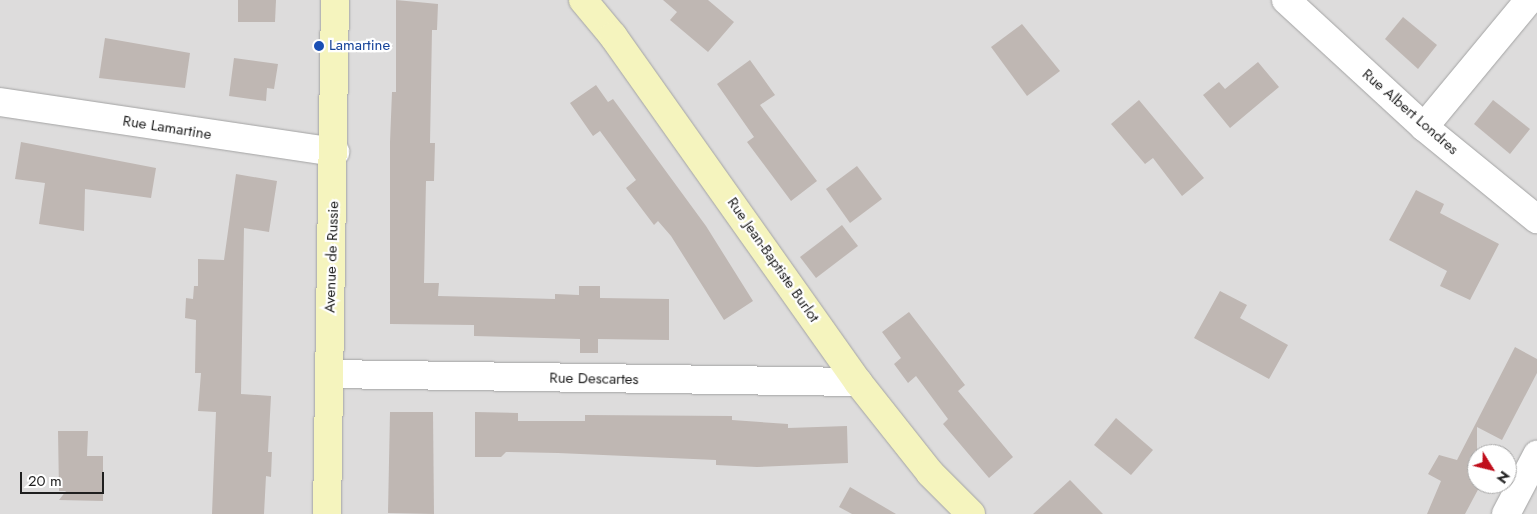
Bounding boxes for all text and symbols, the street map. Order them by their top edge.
place label: Lamartine [329,37,390,55]
marker: Lamartine [313,40,325,52]
street label: Rue Albert Londres [1358,65,1462,159]
street label: Rue Lamartine [121,112,213,144]
street label: Rue Jean-Baptiste Burlot [723,194,823,326]
street label: Avenue de Russie [321,201,343,313]
street label: Rue Descartes [549,369,639,389]
north arrow [1467,444,1517,494]
scale bar [22,462,106,494]
text: N [1492,467,1515,488]
text: 20 m [28,470,62,492]

